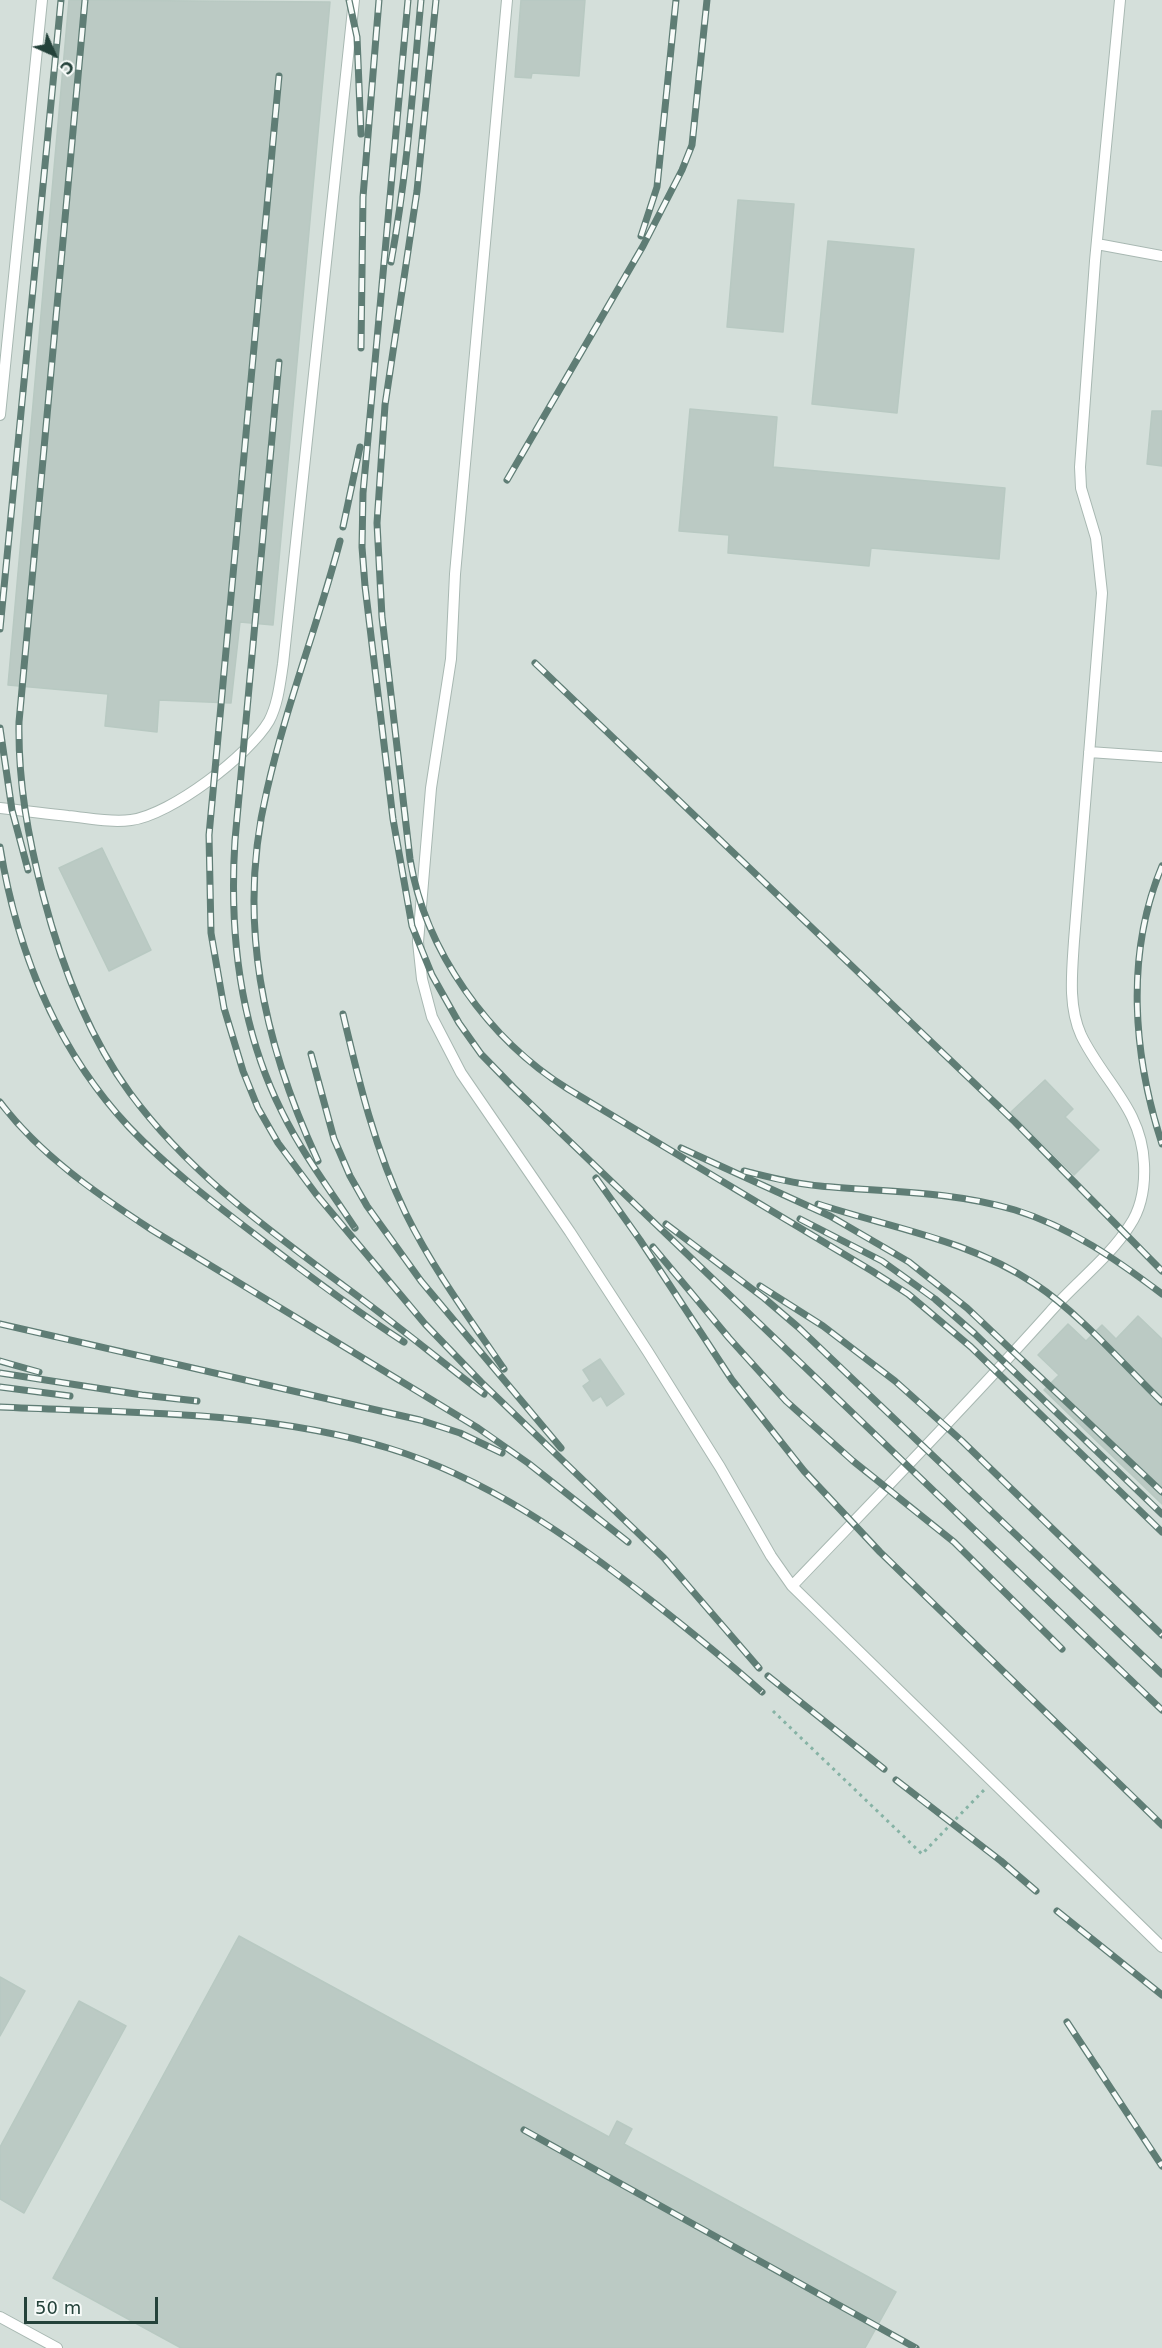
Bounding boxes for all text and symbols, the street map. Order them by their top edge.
north arrow [24,24,84,84]
text: С [56,56,78,78]
scale bar [27,2285,160,2323]
text: 50 m [35,2297,81,2318]

